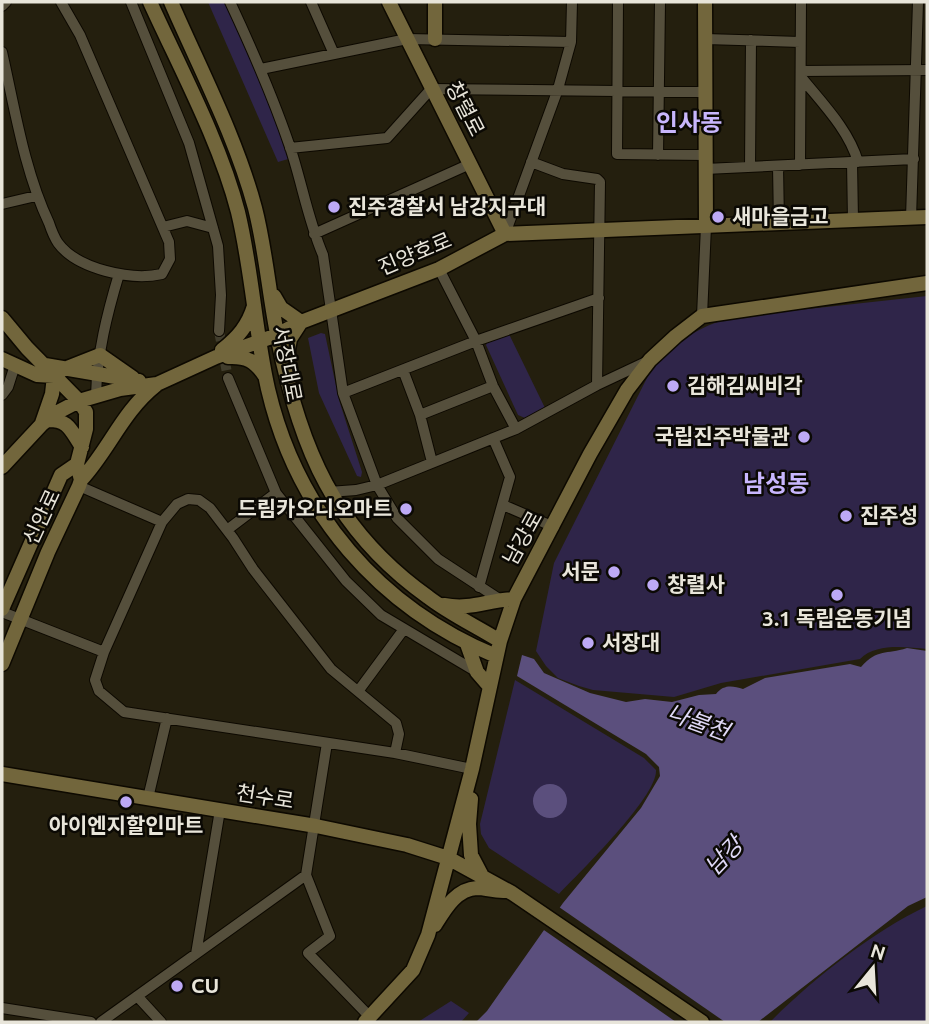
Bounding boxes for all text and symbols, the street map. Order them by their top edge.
street label: 창렬로 [442,77,490,140]
district label: 인사동 [656,109,722,136]
place label: 진주경찰서 남강지구대 [348,194,546,218]
marker: 진주경찰서 남강지구대 [326,199,342,215]
place label: 새마을금고 [732,204,829,228]
marker: 새마을금고 [710,209,726,225]
street label: 진양호로 [374,227,455,279]
street label: 서장대로 [269,324,307,404]
place label: 김해김씨비각 [687,373,803,397]
marker: 김해김씨비각 [665,378,681,394]
place label: 국립진주박물관 [655,424,790,448]
marker: 국립진주박물관 [796,429,812,445]
district label: 남성동 [743,470,809,497]
street label: 신안로 [18,485,64,548]
place label: 드림카오디오마트 [237,496,392,520]
marker: 드림카오디오마트 [398,501,414,517]
place label: 진주성 [860,503,918,527]
street label: 남강로 [498,506,547,569]
marker: 진주성 [838,508,854,524]
place label: 서문 [561,559,600,583]
marker: 서문 [606,564,622,580]
place label: 창렬사 [667,572,725,596]
marker: 창렬사 [645,577,661,593]
marker: 3.1 독립운동기념 [829,587,845,603]
place label: 3.1 독립운동기념 [762,606,912,630]
place label: 서장대 [602,630,660,654]
marker: 서장대 [580,635,596,651]
water label: 나불천 [664,699,735,745]
street label: 천수로 [235,780,296,812]
marker: 아이엔지할인마트 [118,794,134,810]
place label: 아이엔지할인마트 [49,813,203,837]
water label: 남강 [700,830,749,880]
north arrow [838,933,908,1003]
text: N [868,939,888,964]
place label: CU [191,973,219,997]
marker: CU [169,978,185,994]

